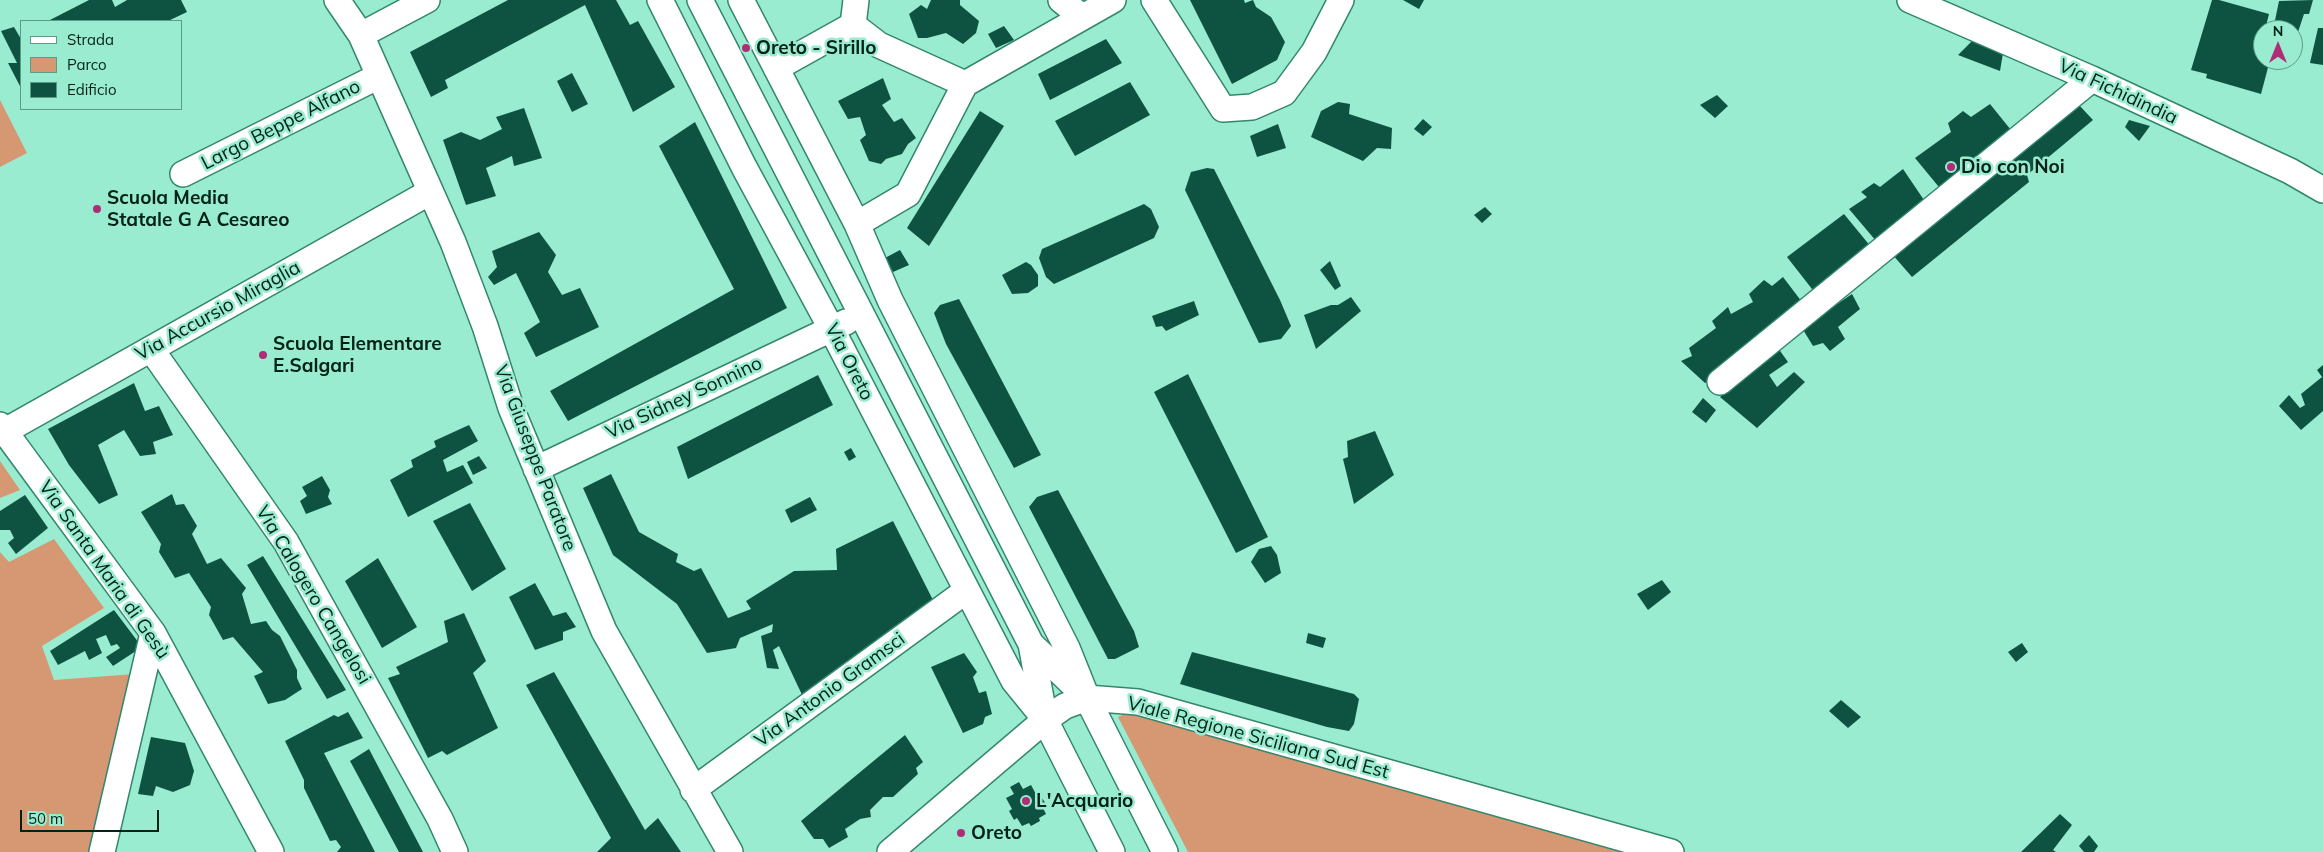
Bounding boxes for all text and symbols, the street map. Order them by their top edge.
legend [20,20,182,110]
north arrow [2253,20,2303,70]
text: N [2273,22,2283,40]
text: Strada [67,30,114,49]
place label: Oreto - Sirillo [756,37,877,59]
marker: Oreto - Sirillo [740,42,752,54]
street label: Via Fichidindia [2055,54,2181,130]
text: Parco [67,55,107,74]
street label: Largo Beppe Alfano [198,75,364,175]
text: Edificio [67,80,117,99]
place label: Dio con Noi [1961,156,2065,178]
marker: Dio con Noi [1945,161,1957,173]
place label: Scuola Media Statale G A Cesareo [107,187,289,231]
marker: Scuola Media Statale G A Cesareo [91,203,103,215]
street label: Via Accursio Miraglia [132,256,304,366]
street label: Via Oreto [820,320,878,404]
place label: Scuola Elementare E.Salgari [273,333,442,377]
marker: Scuola Elementare E.Salgari [257,349,269,361]
street label: Via Sidney Sonnino [602,352,766,444]
street label: Via Giuseppe Paratore [489,362,581,554]
street label: Via Santa Maria di Gesù [34,476,174,664]
street label: Via Calogero Cangelosi [251,502,375,688]
street label: Via Antonio Gramsci [750,628,910,752]
street label: Viale Regione Siciliana Sud Est [1125,692,1391,784]
place label: L'Acquario [1036,790,1133,812]
marker: L'Acquario [1020,795,1032,807]
scale bar [22,800,161,832]
text: 50 m [28,809,63,828]
place label: Oreto [971,822,1022,844]
marker: Oreto [955,827,967,839]

